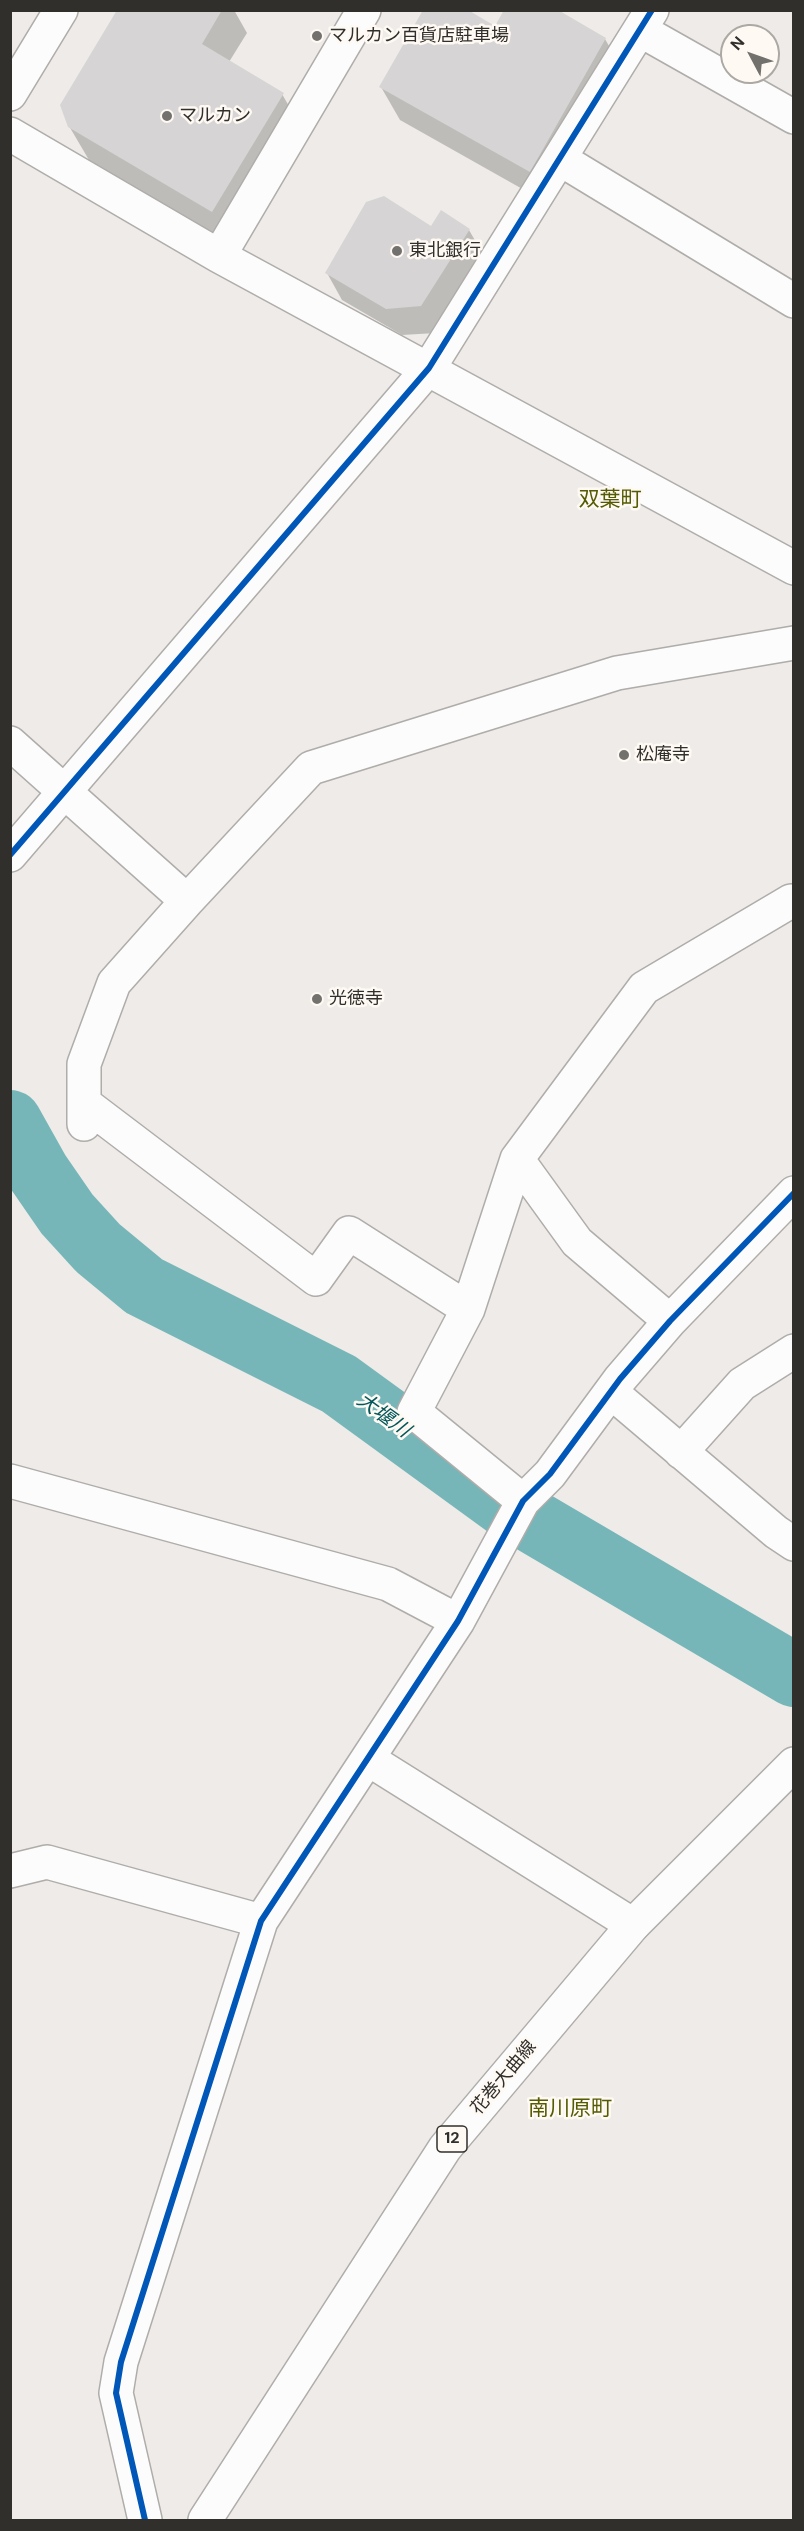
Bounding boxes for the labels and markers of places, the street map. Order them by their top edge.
place label: マルカン百貨店駐車場 [329,25,509,47]
marker: マルカン百貨店駐車場 [310,29,324,43]
place label: マルカン [179,105,251,127]
marker: マルカン [160,109,174,123]
place label: 東北銀行 [409,240,481,262]
marker: 東北銀行 [390,244,404,258]
place label: 松庵寺 [636,744,690,766]
marker: 松庵寺 [617,748,631,762]
place label: 光徳寺 [329,988,383,1010]
marker: 光徳寺 [310,992,324,1006]

